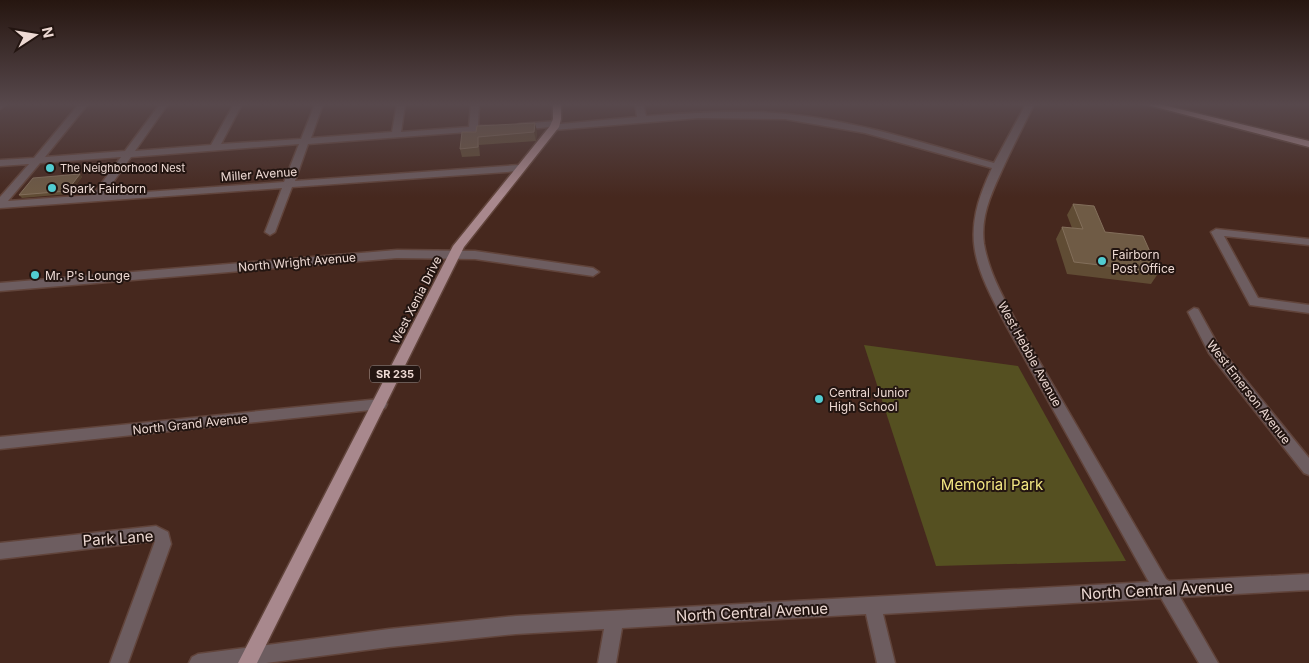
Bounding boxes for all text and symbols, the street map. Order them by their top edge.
north arrow [10,10,60,60]
text: N [39,25,58,39]
place label: The Neighborhood Nest [60,161,185,175]
marker: The Neighborhood Nest [44,162,56,174]
street label: Miller Avenue [220,164,298,184]
place label: Spark Fairborn [62,181,146,196]
marker: Spark Fairborn [46,182,58,194]
place label: Fairborn Post Office [1112,247,1175,276]
street label: North Wright Avenue [237,249,357,275]
street label: West Xenia Drive [387,254,445,346]
marker: Fairborn Post Office [1096,255,1108,267]
place label: Mr. P's Lounge [45,268,130,283]
marker: Mr. P's Lounge [29,269,41,281]
street label: West Hebble Avenue [995,299,1065,409]
street label: West Emerson Avenue [1204,337,1294,447]
road number: SR 235 [370,366,420,382]
place label: Central Junior High School [829,385,909,414]
marker: Central Junior High School [813,393,825,405]
street label: North Grand Avenue [132,411,248,437]
park label: Memorial Park [941,475,1044,494]
street label: Park Lane [82,526,154,550]
street label: North Central Avenue [1080,577,1234,603]
street label: North Central Avenue [675,599,829,625]

